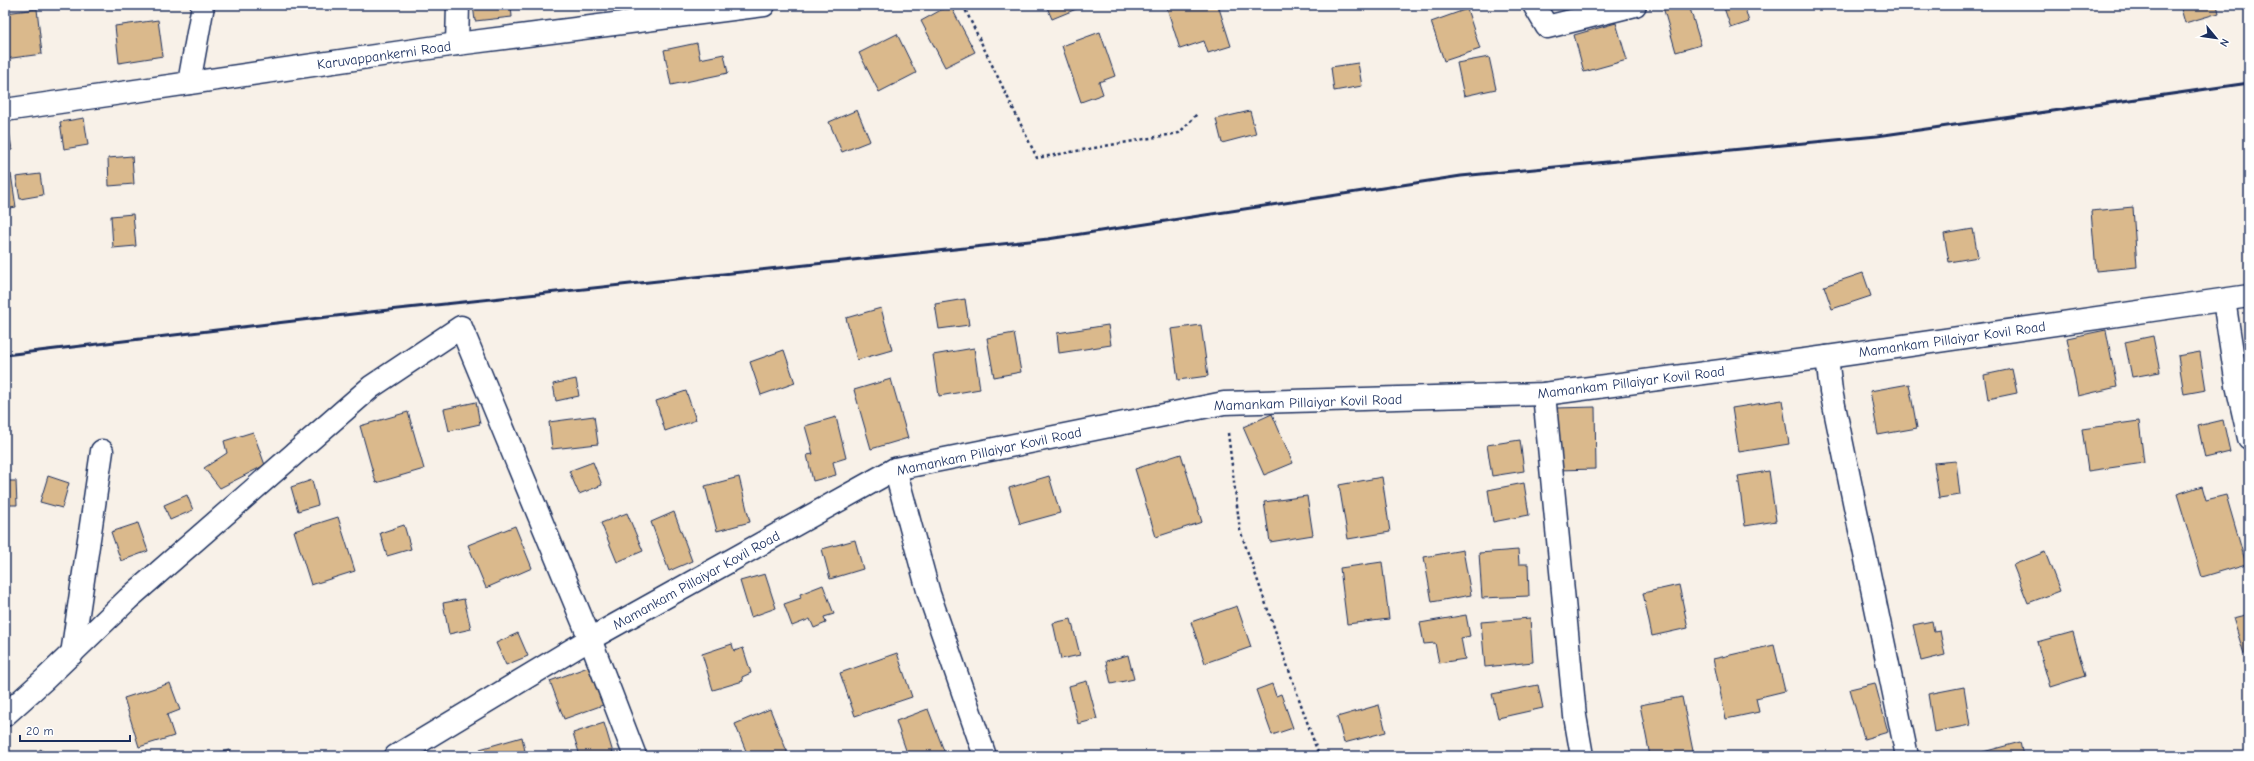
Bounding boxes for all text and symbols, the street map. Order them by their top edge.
north arrow [2196,18,2236,58]
text: N [2217,36,2232,49]
street label: Karuvappankerni Road [316,38,452,73]
street label: Mamankam Pillaiyar Kovil Road [1857,318,2047,361]
street label: Mamankam Pillaiyar Kovil Road [1536,363,1726,402]
street label: Mamankam Pillaiyar Kovil Road [1213,391,1403,414]
street label: Mamankam Pillaiyar Kovil Road [895,424,1083,479]
street label: Mamankam Pillaiyar Kovil Road [610,527,783,634]
scale bar [20,717,130,743]
text: 20 m [26,724,54,738]

